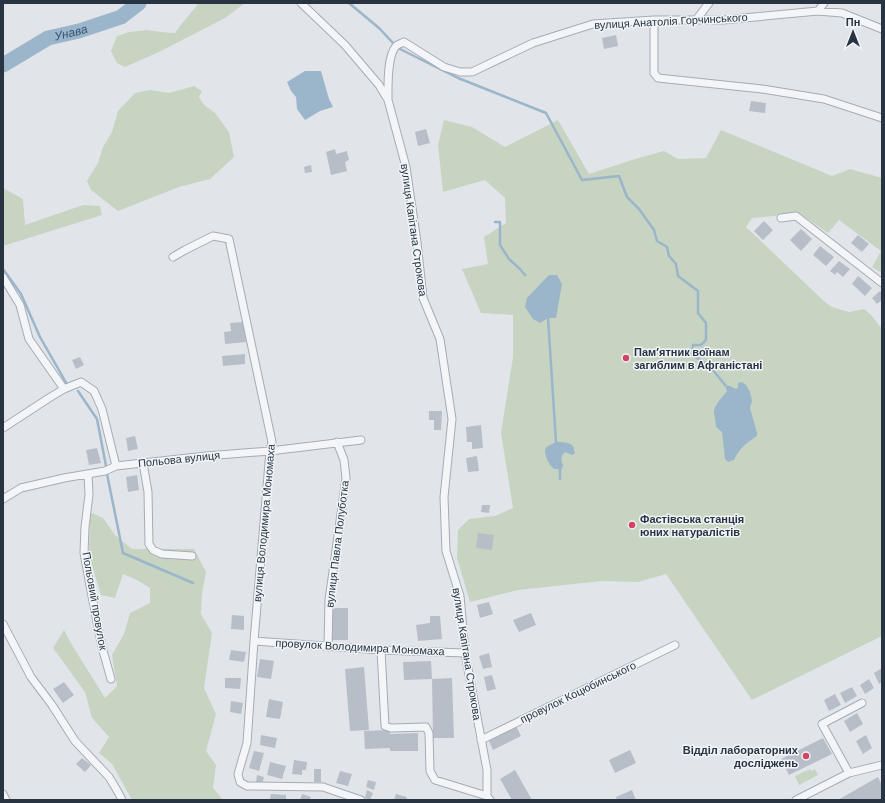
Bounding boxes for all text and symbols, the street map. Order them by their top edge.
street label: вулиця Анатолія Горчинського [594,10,748,32]
north arrow [833,12,873,52]
text: Пн [846,15,860,29]
water label: Унава [52,21,90,45]
street label: вулиця Капітана Строкова [398,163,430,298]
place label: Пам’ятник воїнам загиблим в Афганістані [634,345,762,372]
marker: Пам’ятник воїнам загиблим в Афганістані [621,353,631,363]
street label: вулиця Володимира Мономаха [250,443,278,603]
street label: Польова вулиця [137,448,221,470]
street label: вулиця Павла Полуботка [322,479,352,608]
place label: Фастівська станція юних натуралістів [640,512,744,539]
marker: Фастівська станція юних натуралістів [627,520,637,530]
street label: Польовий провулок [79,551,111,651]
street label: вулиця Капітана Строкова [450,587,485,722]
street label: провулок Володимира Мономаха [275,636,446,658]
street label: провулок Коцюбинського [518,658,638,726]
place label: Відділ лабораторних досліджень [683,743,799,770]
marker: Відділ лабораторних досліджень [801,751,811,761]

